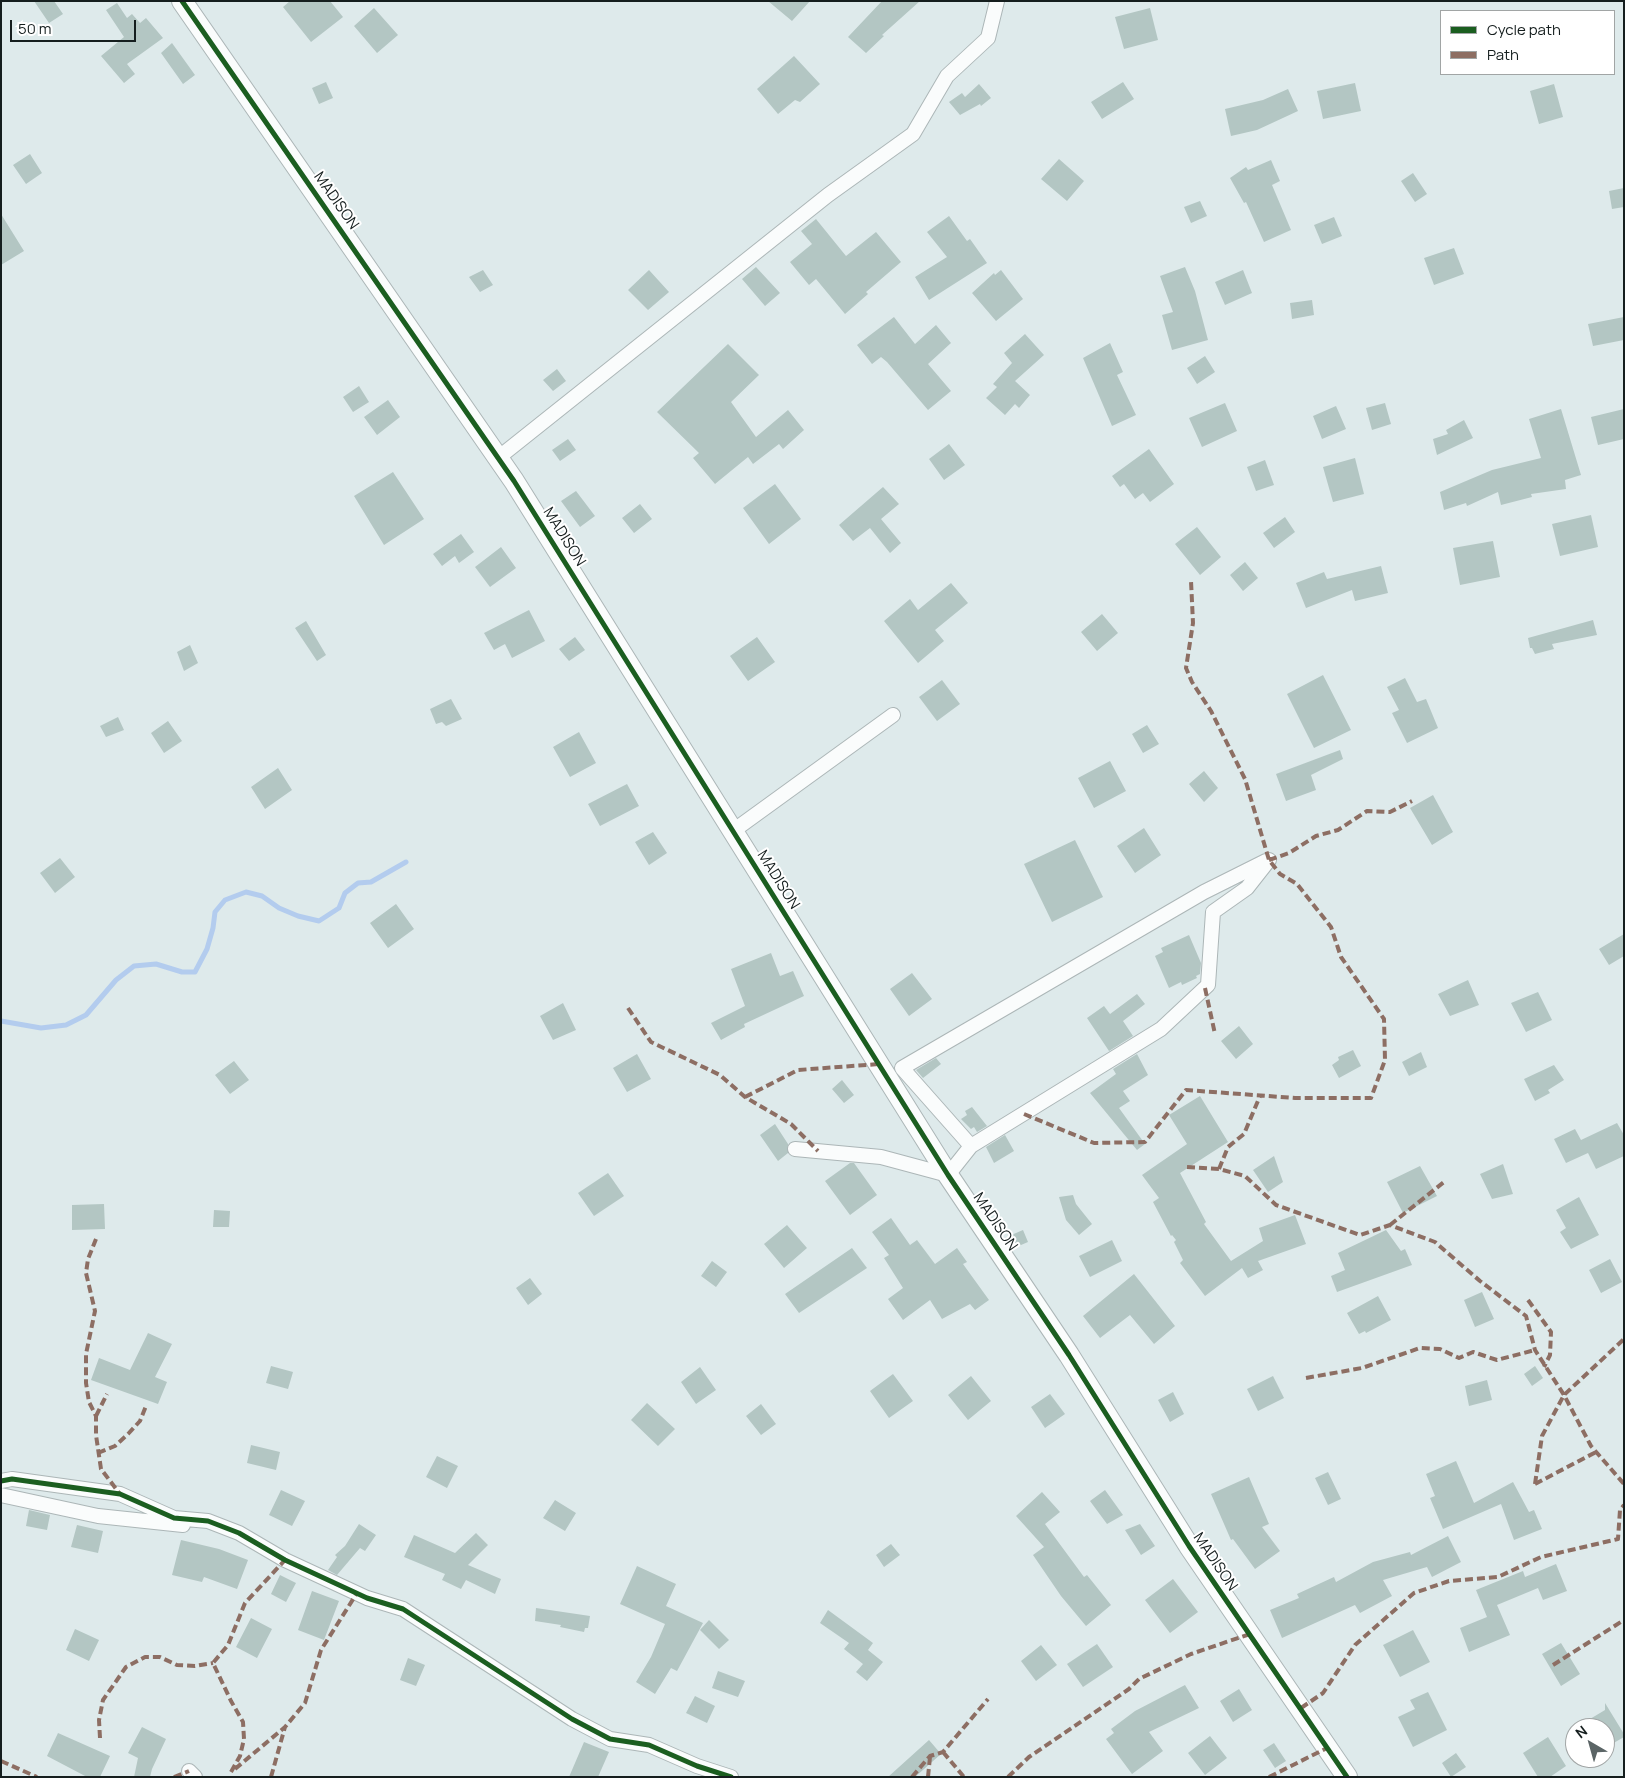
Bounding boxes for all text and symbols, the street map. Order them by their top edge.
scale bar [12,10,139,42]
legend [1440,10,1615,75]
text: 50 m [18,18,52,39]
text: Cycle path [1487,19,1561,40]
text: Path [1487,44,1519,65]
street label: MADISON [310,169,362,233]
street label: MADISON [539,504,589,570]
street label: MADISON [753,847,803,913]
street label: MADISON [969,1190,1021,1254]
street label: MADISON [1189,1530,1241,1594]
north arrow [1565,1718,1615,1768]
text: N [1571,1721,1591,1742]

